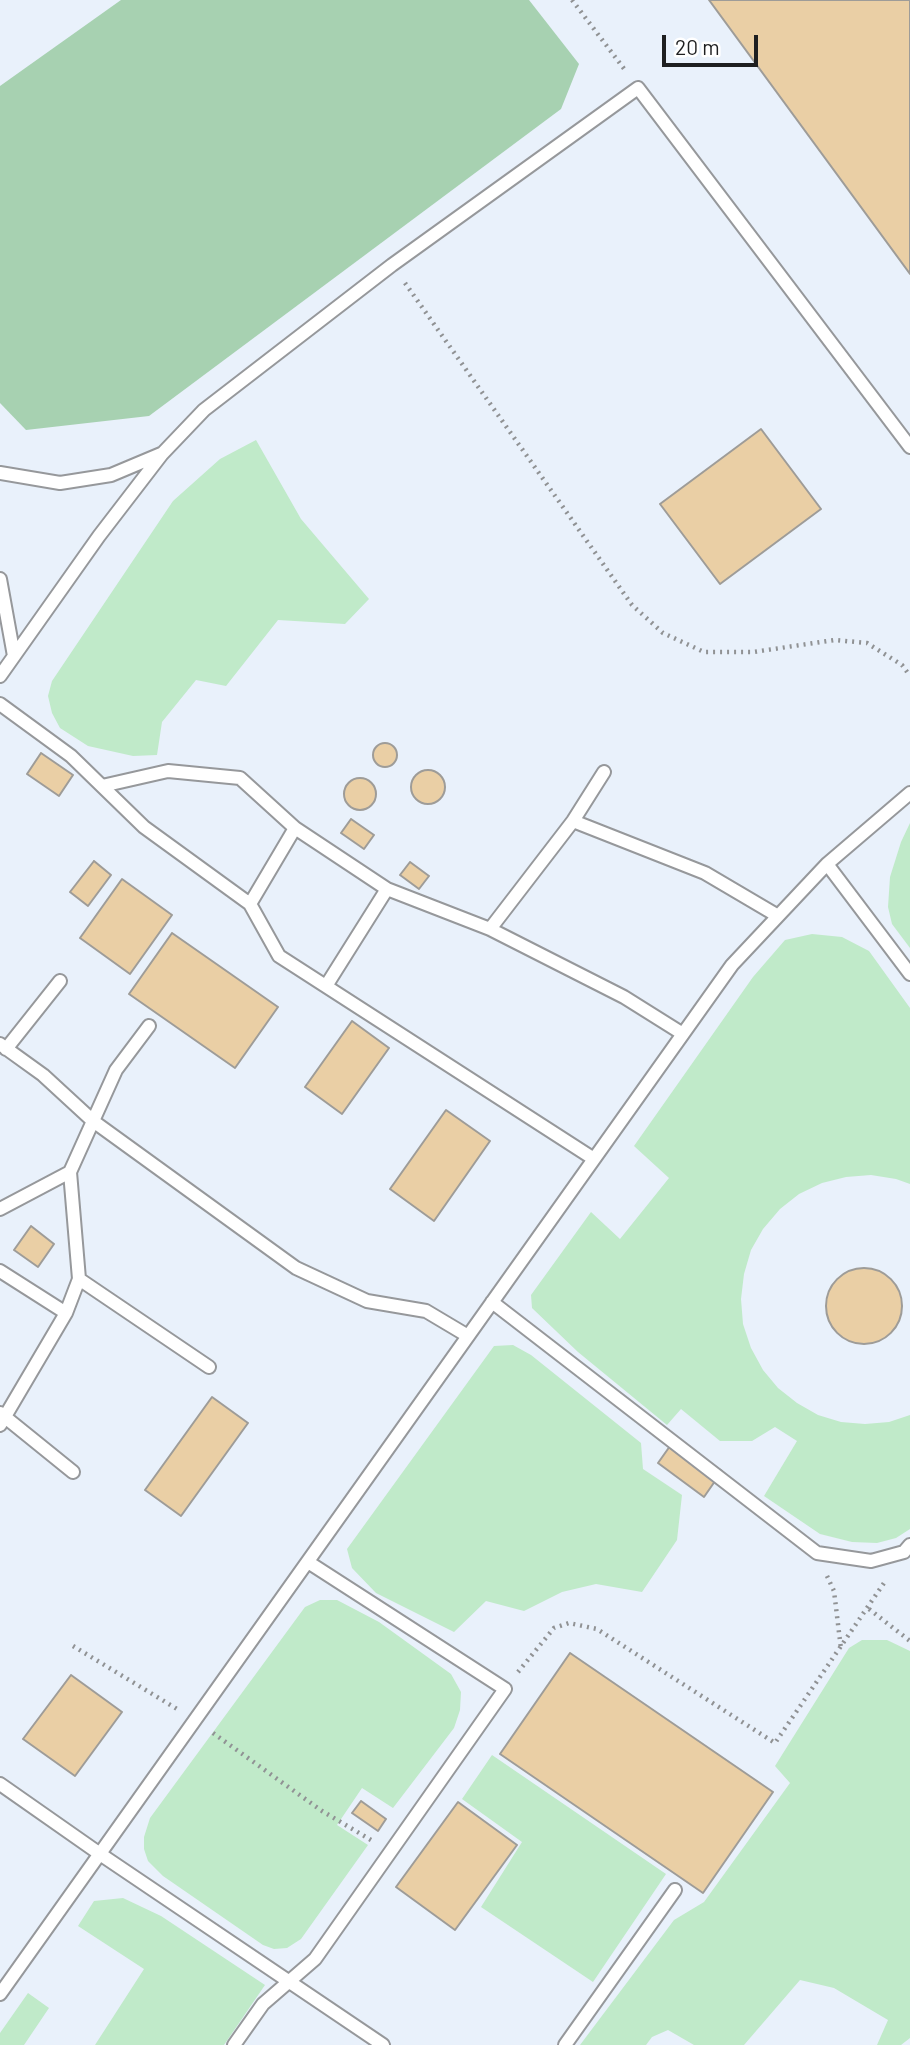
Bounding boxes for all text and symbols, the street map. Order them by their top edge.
scale bar [665,21,761,65]
text: 20 m [675,34,720,59]

